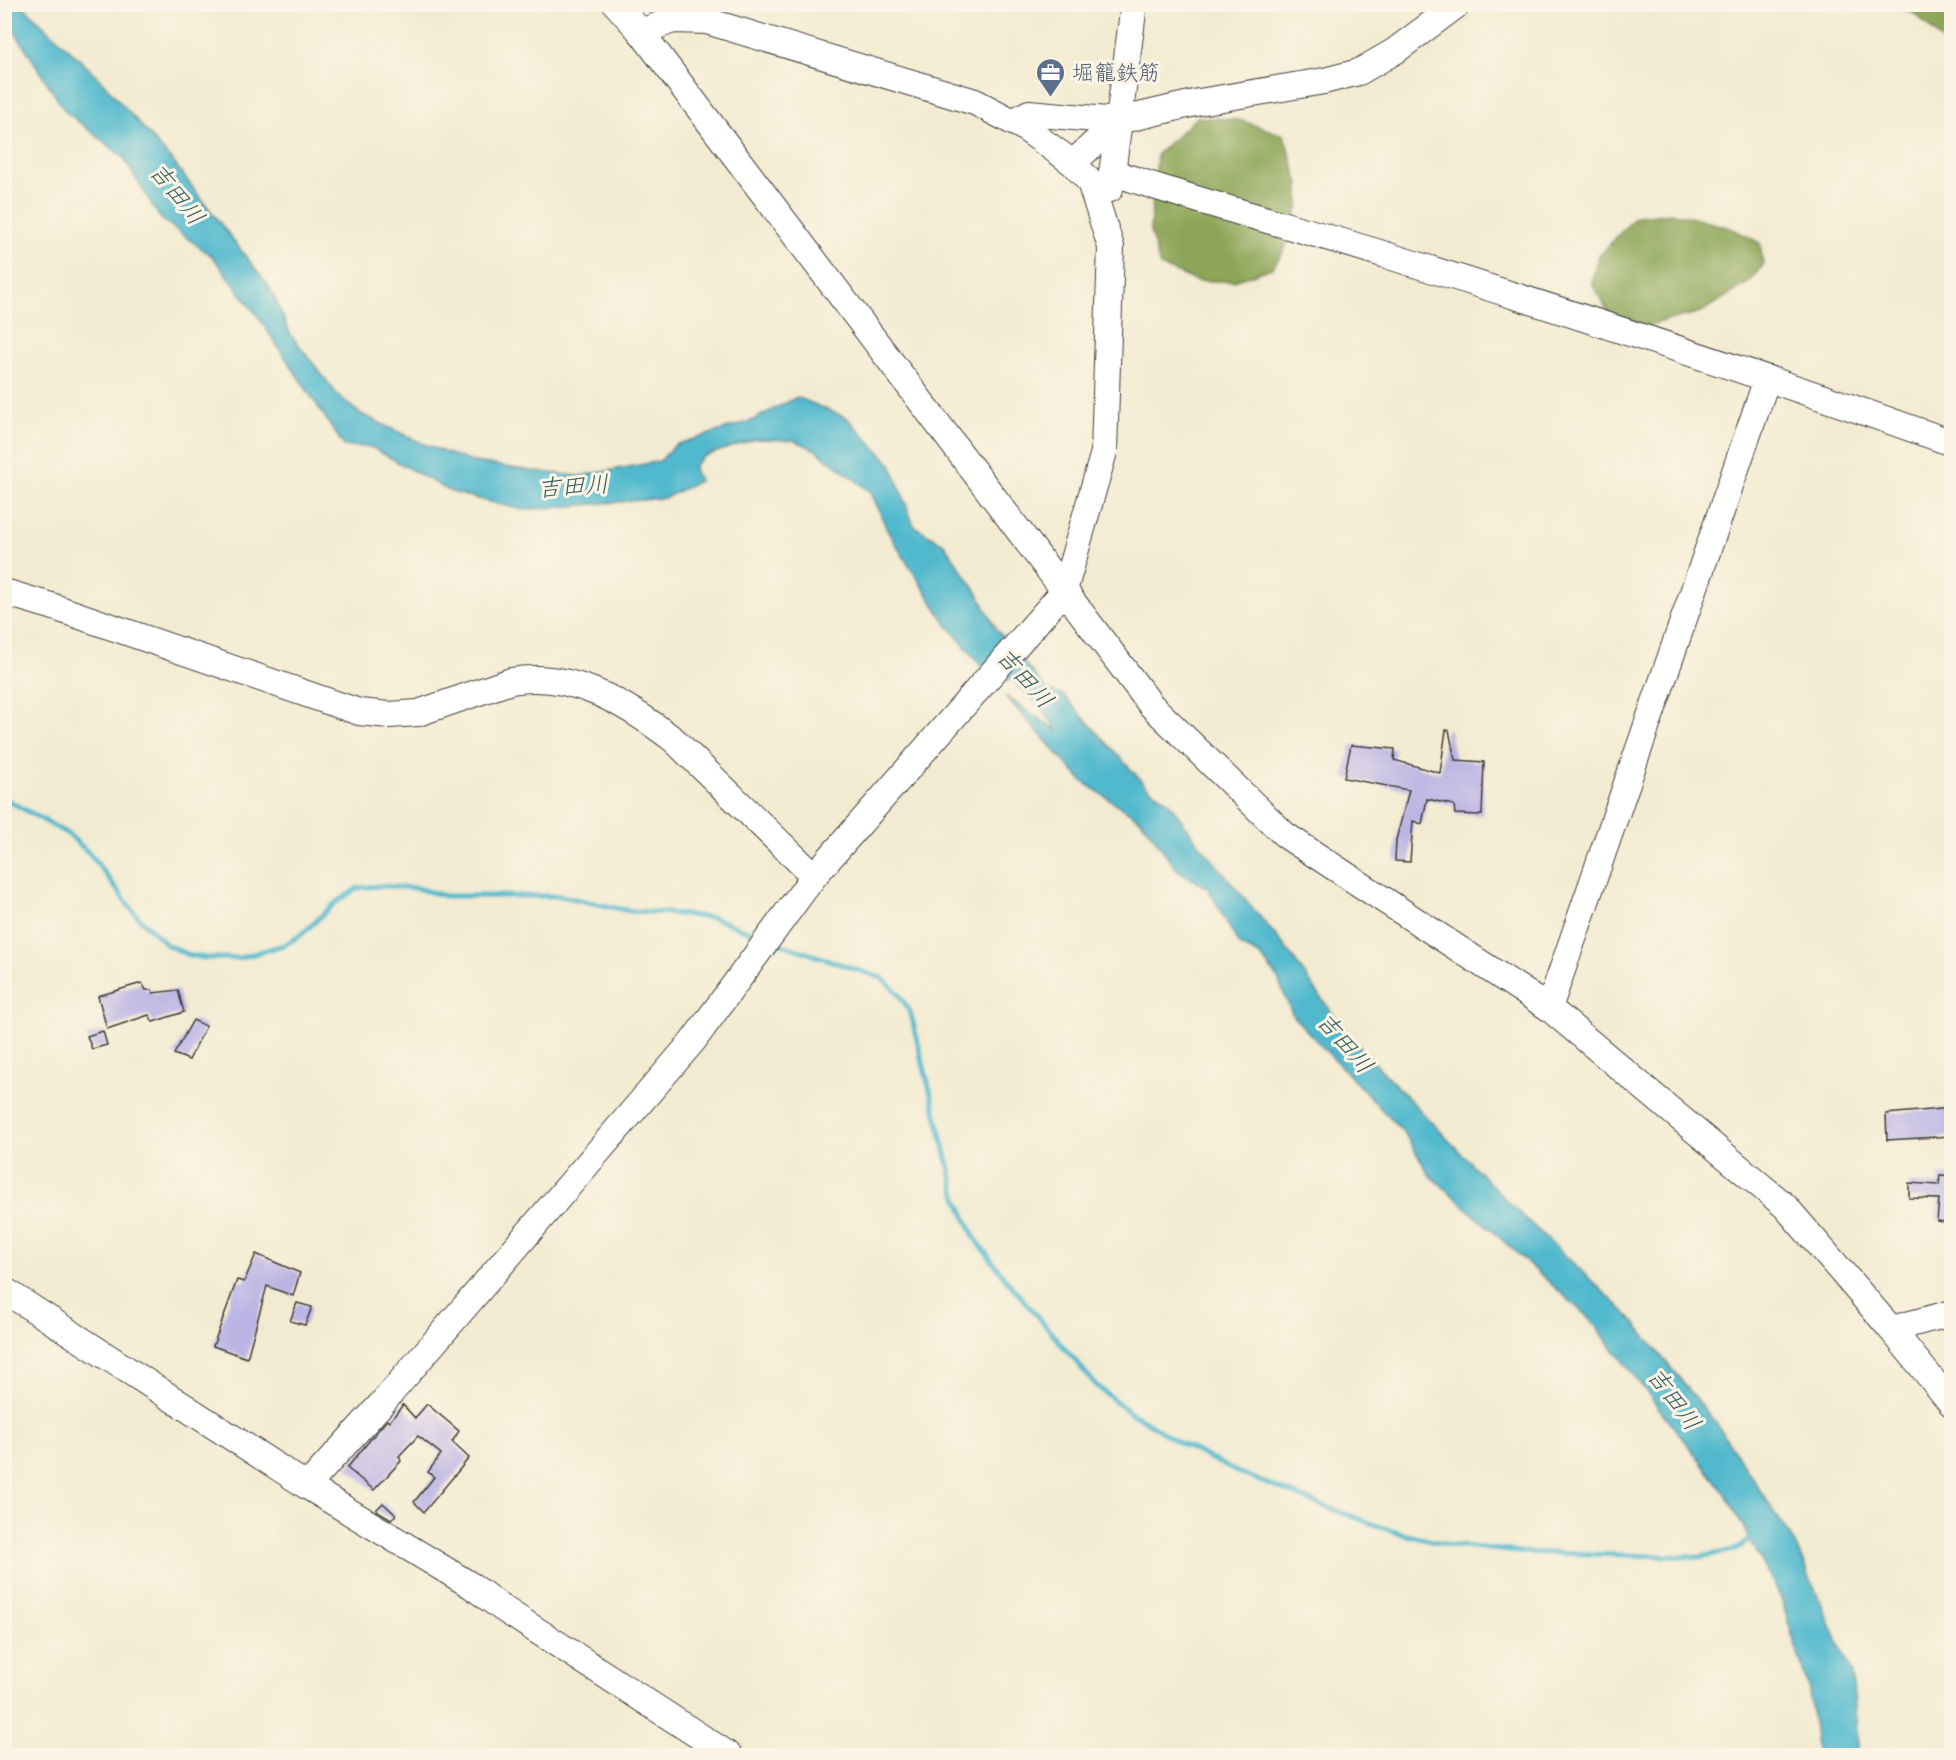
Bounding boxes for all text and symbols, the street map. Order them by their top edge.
office icon: 堀籠鉄筋 [1035,56,1067,98]
place label: 堀籠鉄筋 [1072,60,1160,88]
water label: 吉田川 [141,157,211,233]
water label: 吉田川 [536,470,610,505]
water label: 吉田川 [988,642,1059,716]
water label: 吉田川 [1309,1007,1379,1081]
water label: 吉田川 [1639,1362,1707,1438]

